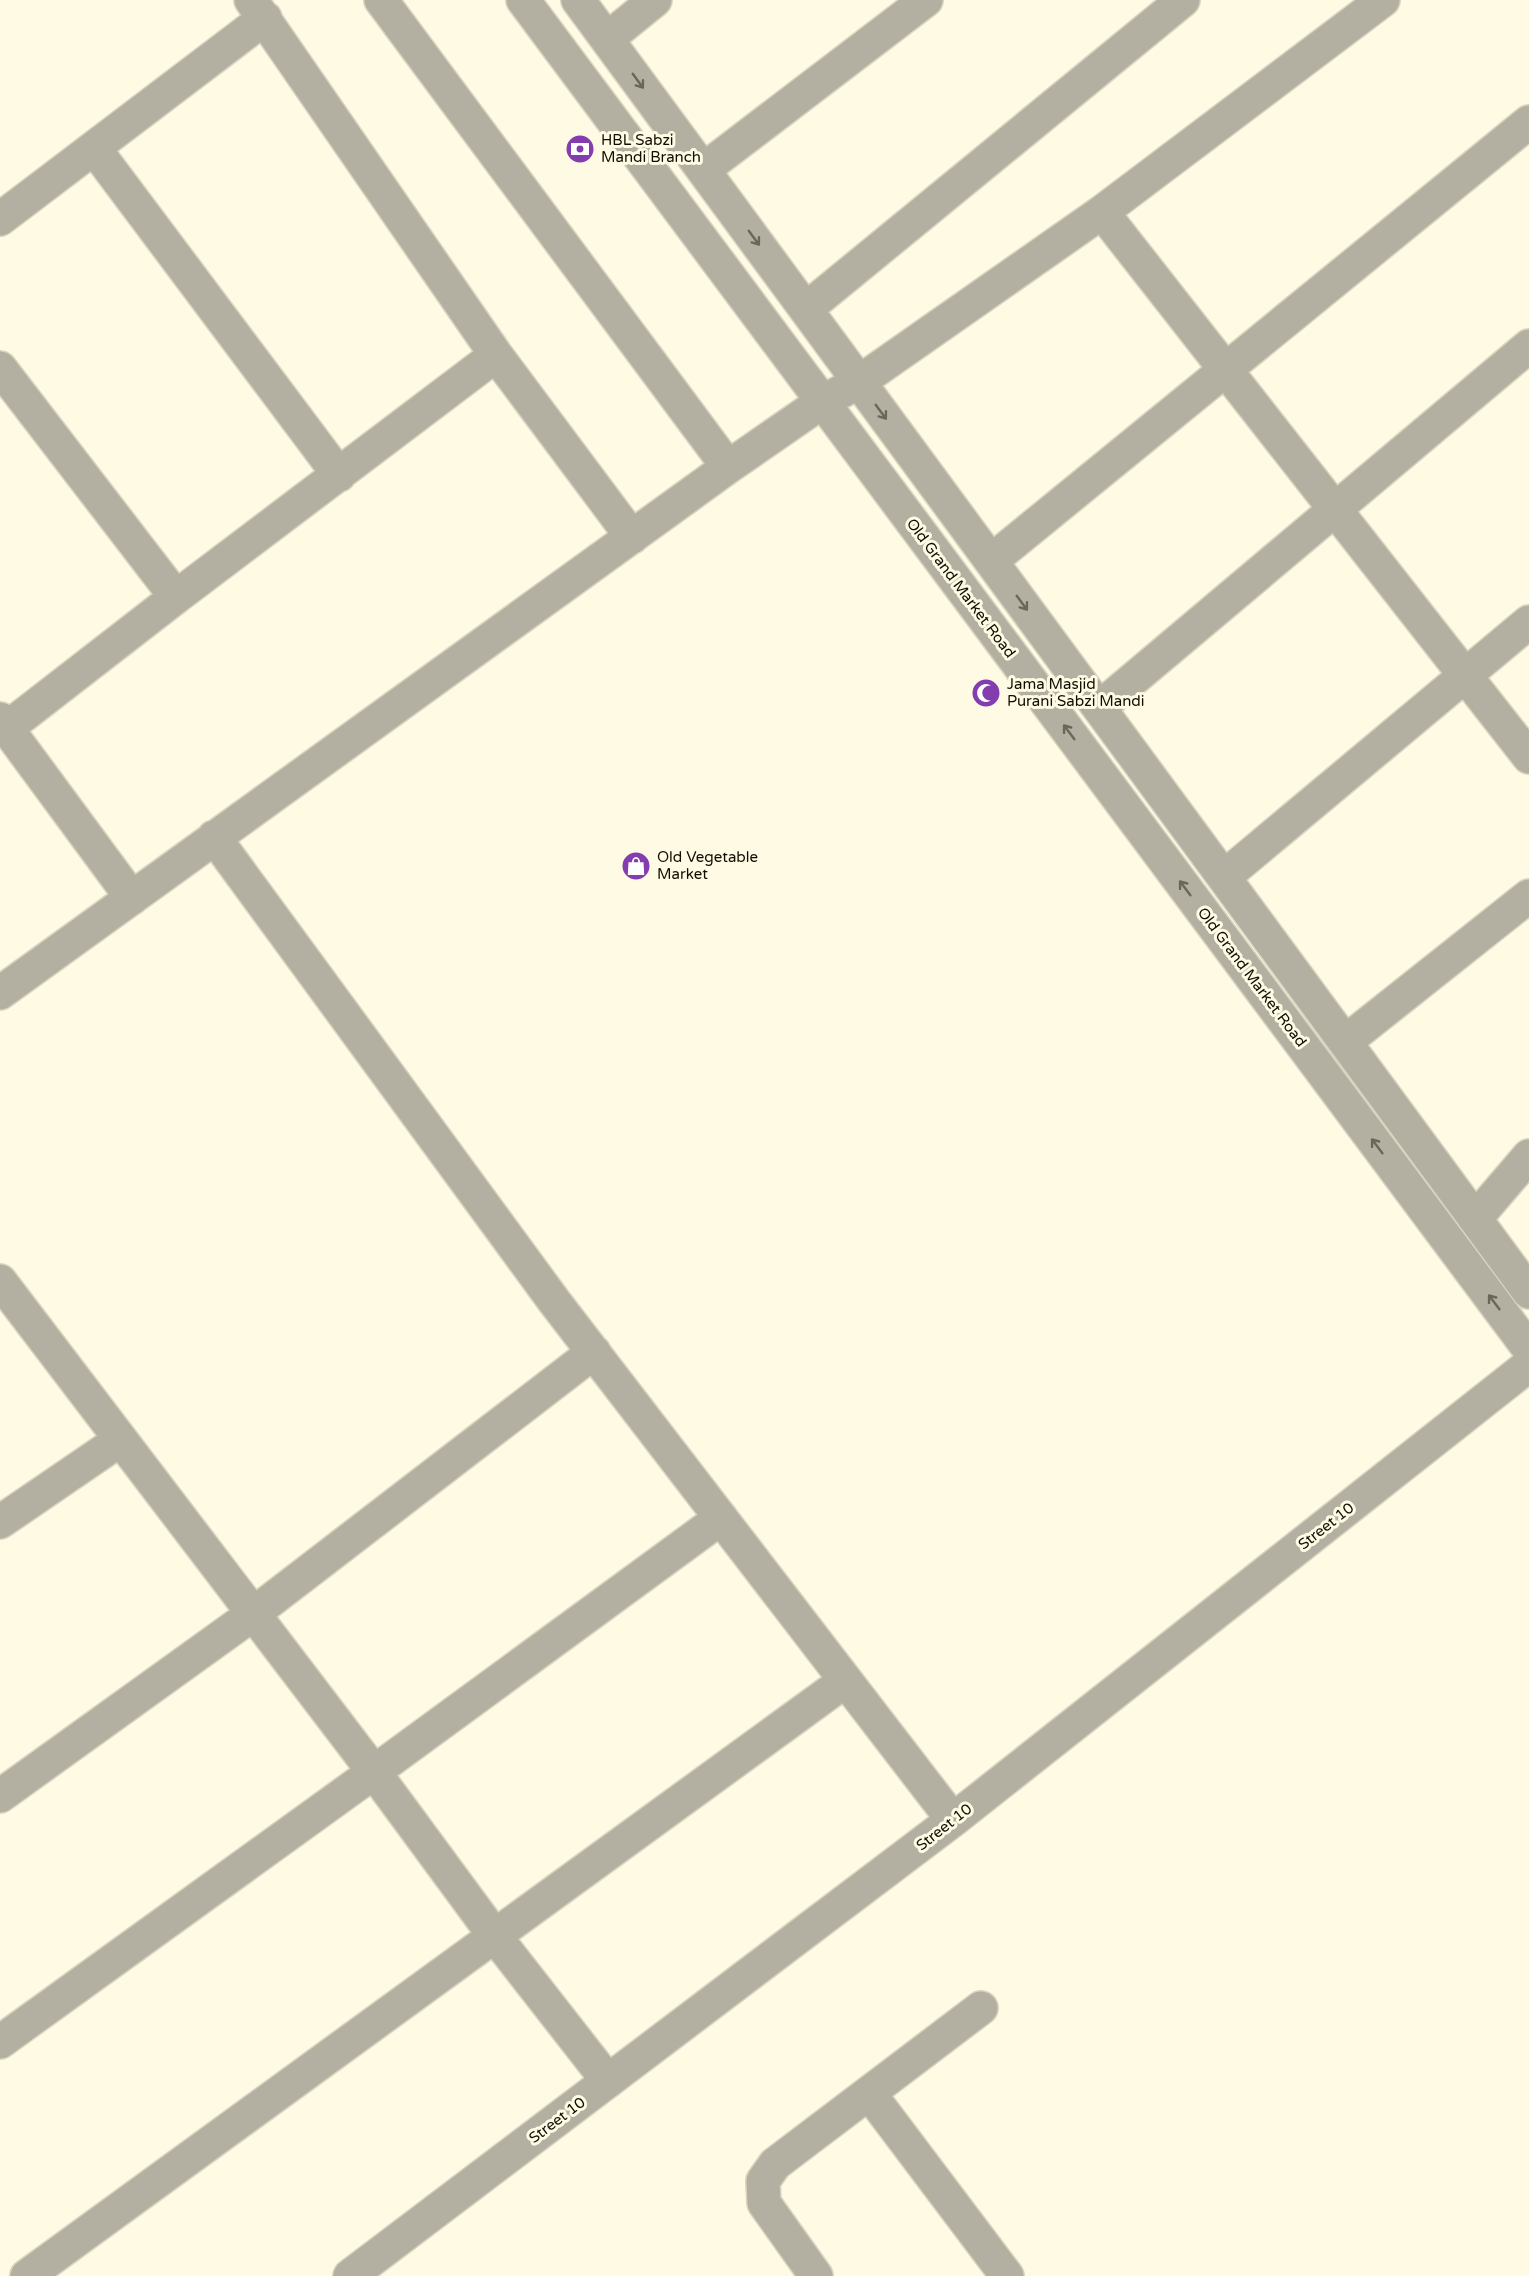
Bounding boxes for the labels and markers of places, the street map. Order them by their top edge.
place label: HBL Sabzi Mandi Branch [601,131,701,166]
bank icon: HBL Sabzi Mandi Branch [564,133,596,165]
place label: Jama Masjid Purani Sabzi Mandi [1007,675,1145,710]
mosque icon: Jama Masjid Purani Sabzi Mandi [970,677,1002,709]
place label: Old Vegetable Market [657,848,758,883]
shop icon: Old Vegetable Market [620,850,652,882]

